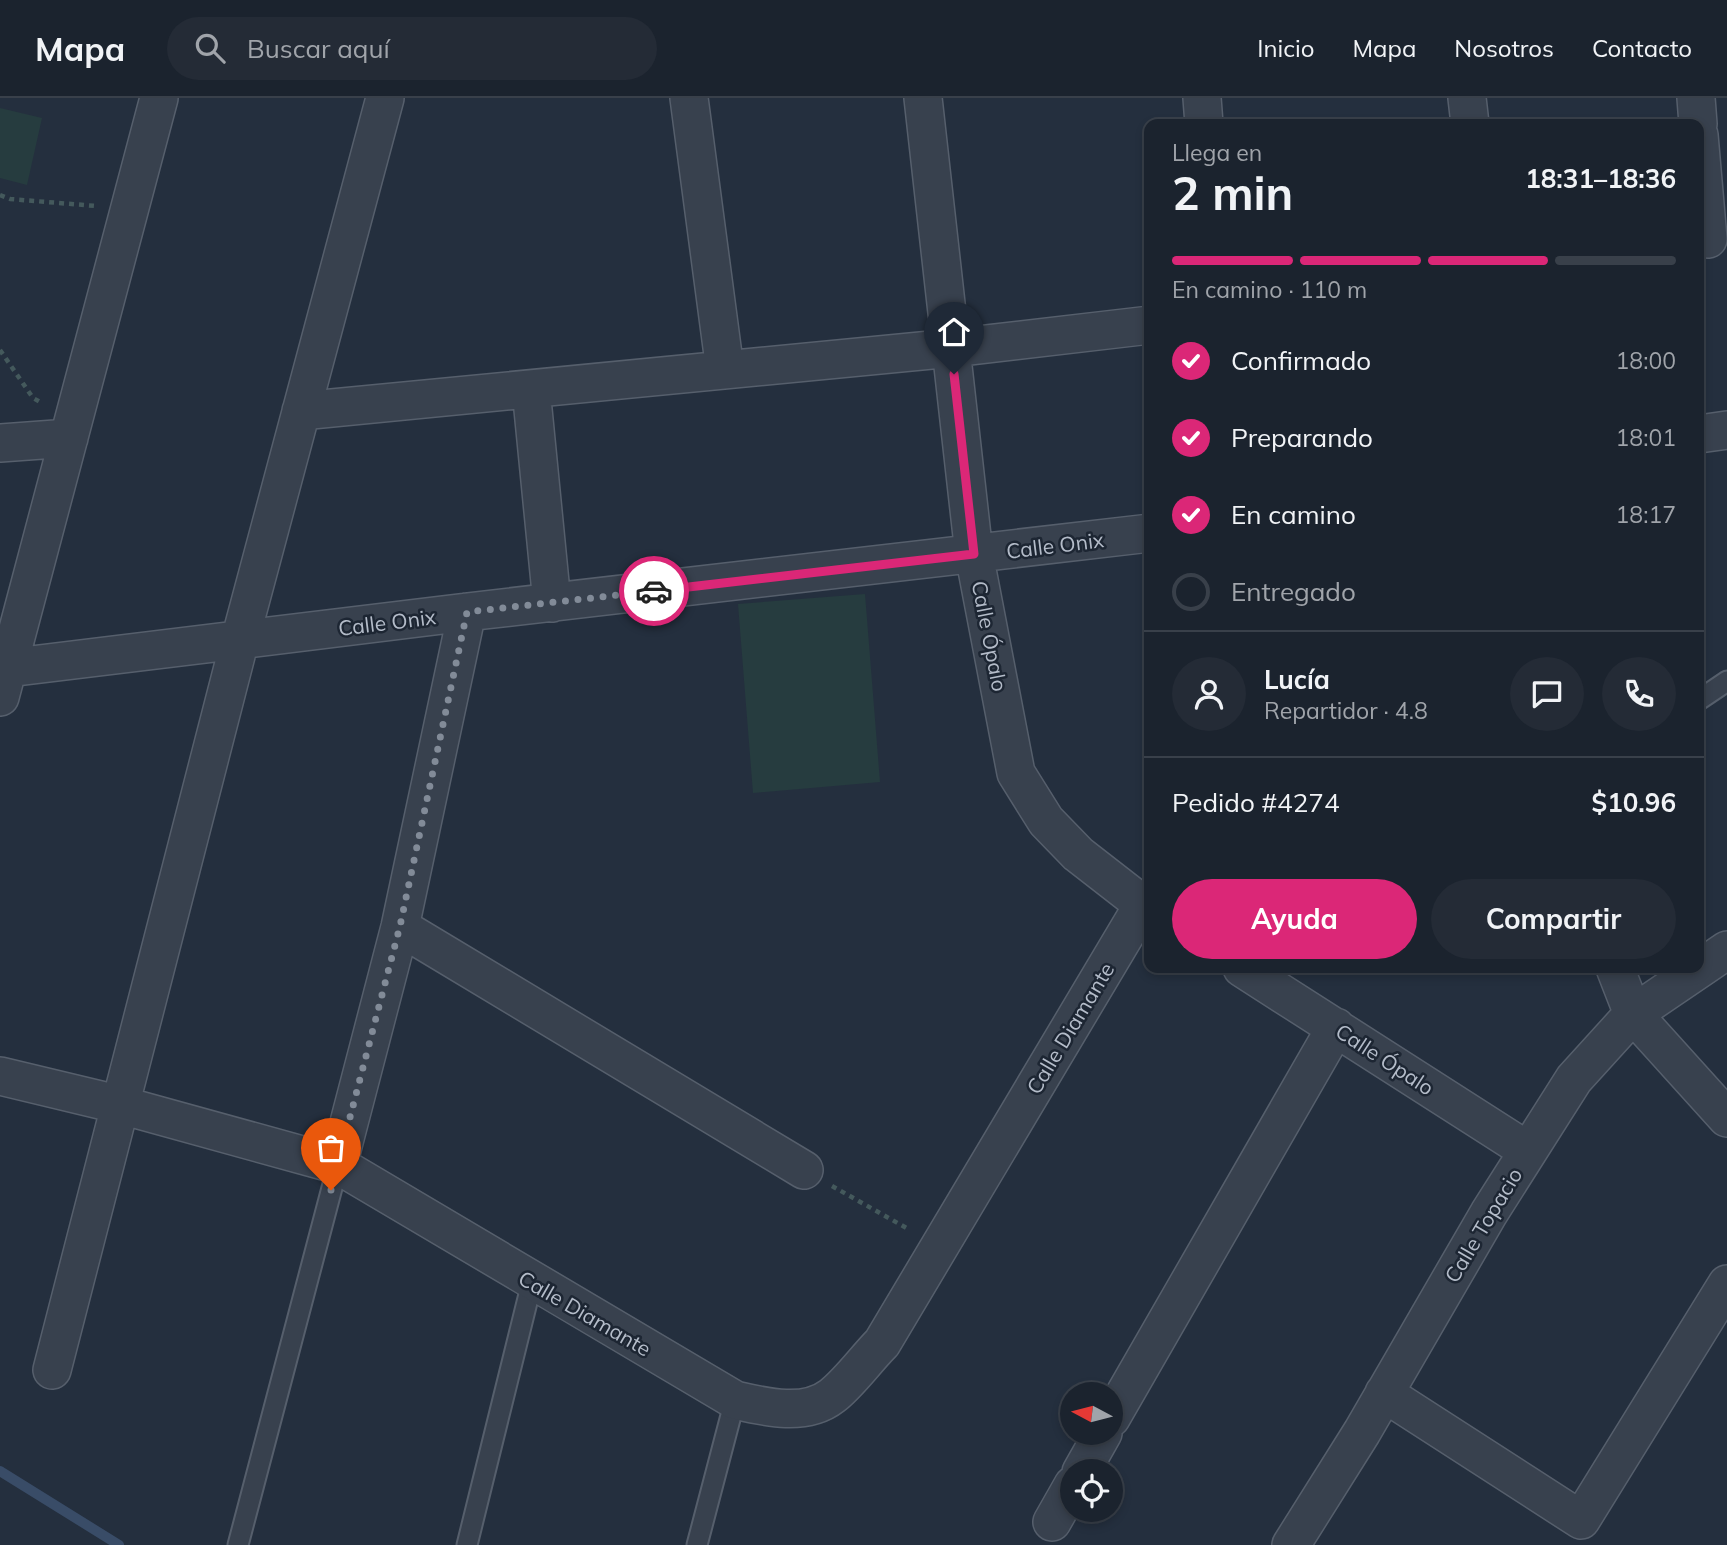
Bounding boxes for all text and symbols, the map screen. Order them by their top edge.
search box [167,17,657,80]
text: Mapa [35,28,125,69]
icon: search [191,29,229,67]
text: Buscar aquí [247,32,390,65]
text: Inicio [1257,33,1314,63]
text: Mapa [1352,33,1416,63]
text: Nosotros [1454,33,1554,63]
text: Contacto [1592,33,1692,63]
text: Llega en [1172,138,1262,167]
text: 18:31–18:36 [1525,162,1676,195]
text: 2 min [1172,164,1293,222]
text: En camino · 110 m [1172,275,1367,304]
pin [924,302,984,374]
icon: home [935,313,973,351]
icon: check [1172,342,1210,380]
text: Confirmado [1231,344,1371,377]
text: 18:00 [1616,346,1676,375]
icon: check [1172,419,1210,457]
text: Preparando [1231,421,1373,454]
text: 18:01 [1616,423,1676,452]
icon: check [1172,496,1210,534]
text: En camino [1231,498,1356,531]
text: 18:17 [1616,500,1676,529]
street label: Calle Onix [1005,526,1105,564]
courier [619,556,689,626]
icon: car [635,572,673,610]
text: Entregado [1231,575,1356,608]
street label: Calle Ópalo [967,579,1013,693]
street label: Calle Onix [337,603,437,641]
button: person [1172,657,1246,731]
button: chat [1510,657,1584,731]
button: phone [1602,657,1676,731]
text: Lucía [1264,663,1330,696]
text: Repartidor · 4.8 [1264,696,1428,725]
text: Pedido #4274 [1172,786,1340,819]
text: $10.96 [1592,786,1676,819]
button: Ayuda [1172,879,1417,959]
button: Compartir [1431,879,1676,959]
street label: Calle Diamante [1021,958,1119,1098]
street label: Calle Ópalo [1331,1018,1439,1100]
pin [301,1118,361,1190]
icon: bag [312,1129,350,1167]
street label: Calle Topacio [1439,1163,1527,1287]
street label: Calle Diamante [514,1265,656,1361]
north arrow [1060,1382,1124,1446]
map controls [1060,1382,1123,1522]
button: locate [1060,1459,1123,1522]

